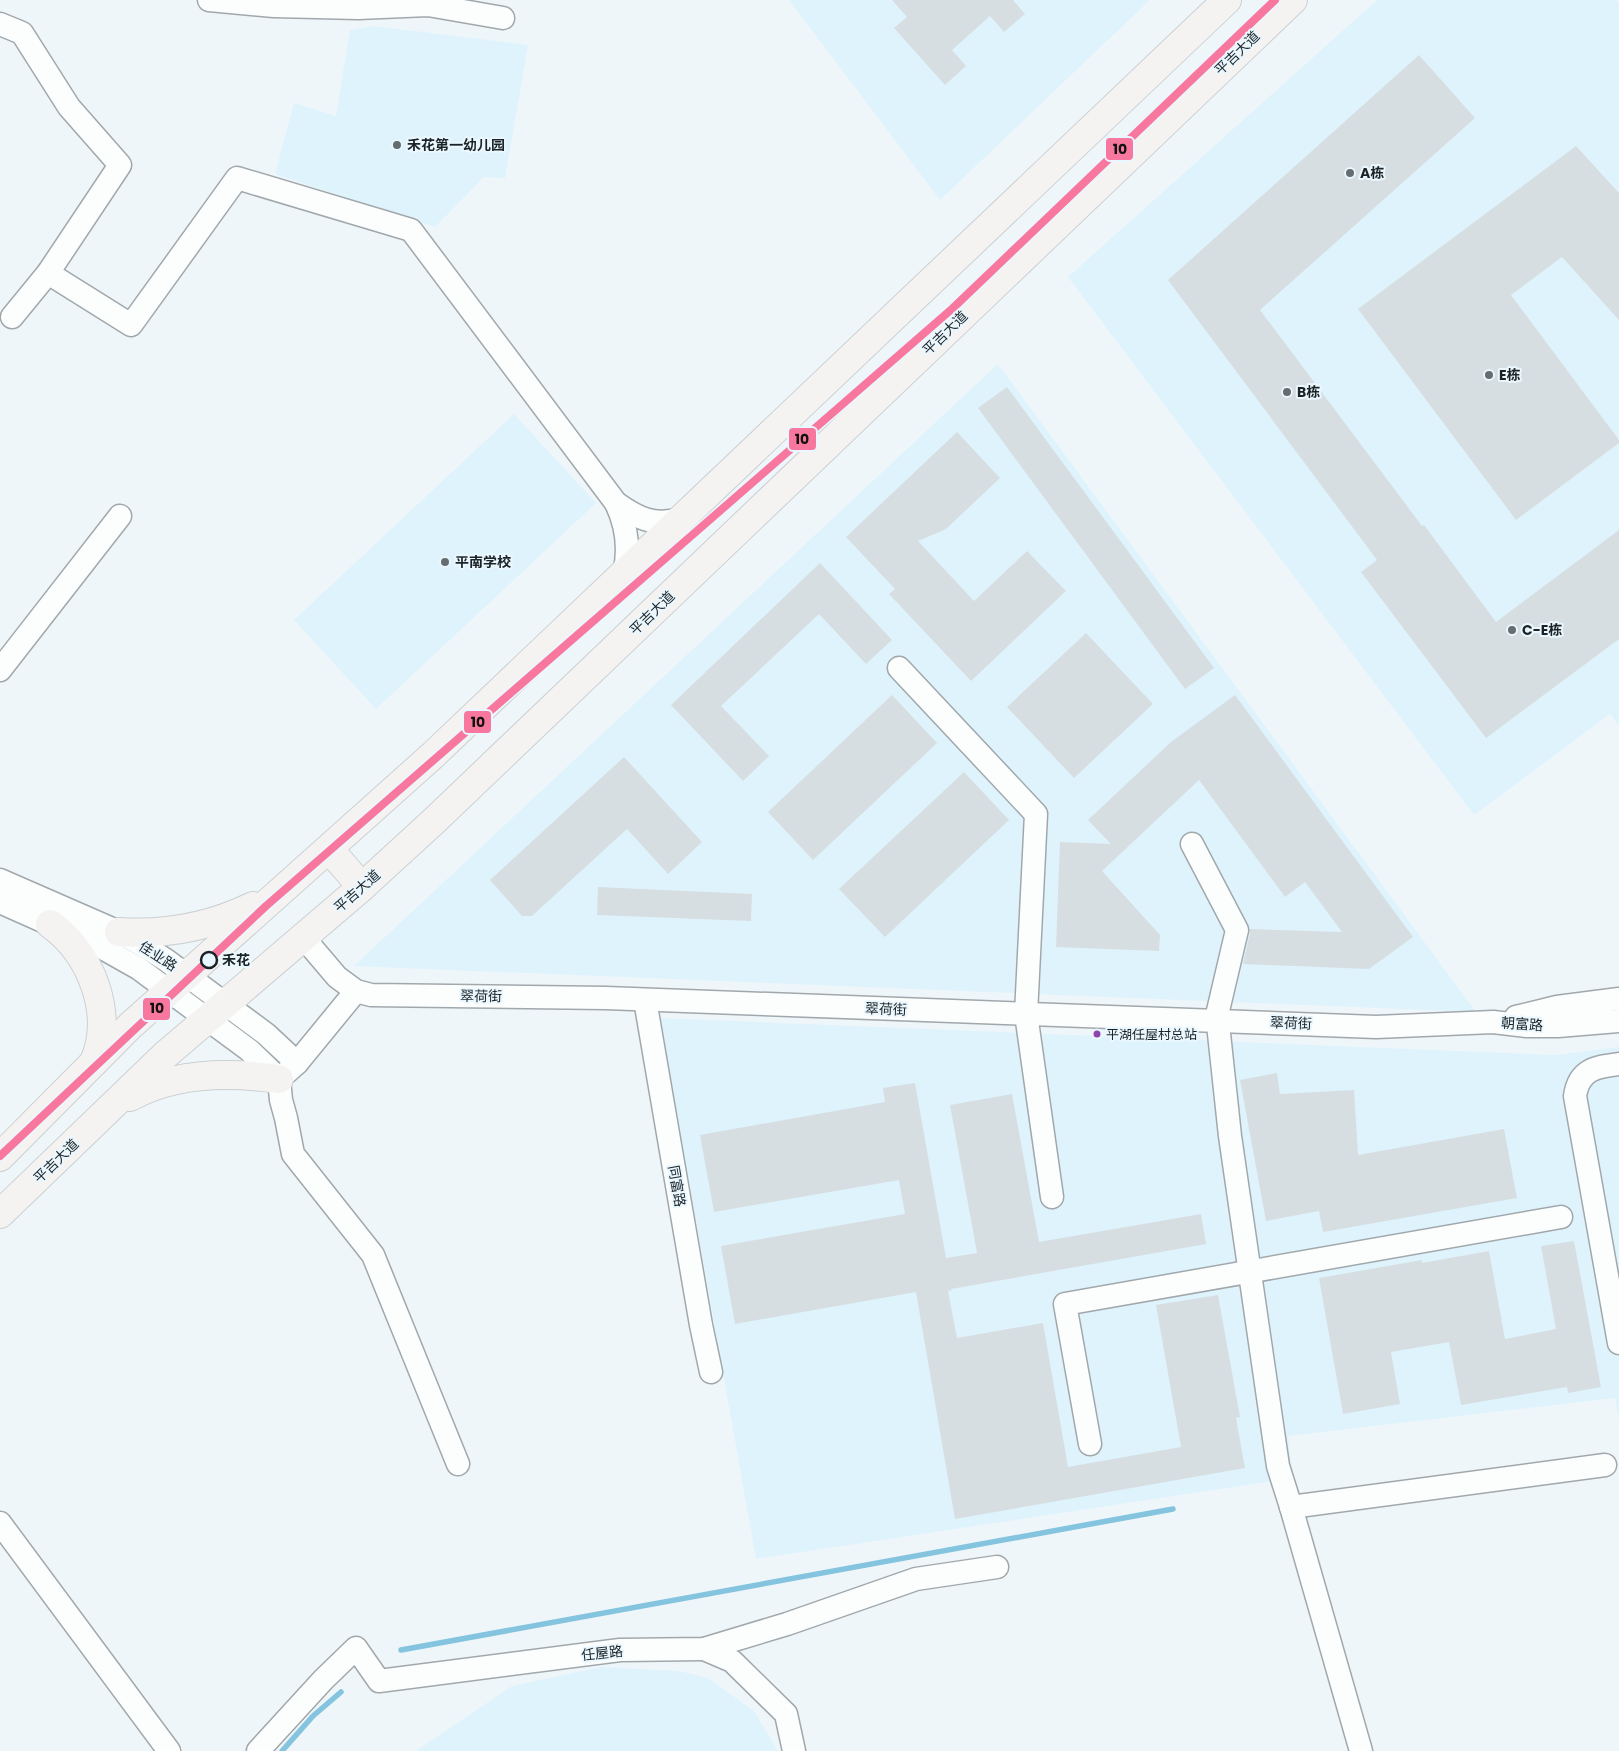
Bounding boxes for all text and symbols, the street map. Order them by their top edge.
street label: 平吉大道 [1210,26,1264,80]
place label: 禾花第一幼儿园 [407,135,505,155]
line badge: 10 [1105,137,1134,161]
marker: 禾花第一幼儿园 [391,139,403,151]
text: 10 [1113,139,1127,159]
place label: A栋 [1360,163,1384,183]
marker: A栋 [1344,167,1356,179]
street label: 平吉大道 [918,306,972,360]
place label: E栋 [1499,365,1521,385]
marker: E栋 [1483,369,1495,381]
place label: B栋 [1297,382,1320,402]
marker: B栋 [1281,386,1293,398]
line badge: 10 [788,427,817,451]
text: 10 [795,429,809,449]
place label: 平南学校 [455,552,511,572]
marker: 平南学校 [439,556,451,568]
street label: 平吉大道 [625,586,679,640]
place label: C-E栋 [1522,620,1562,640]
marker: C-E栋 [1506,624,1518,636]
line badge: 10 [463,710,492,734]
text: 10 [471,712,485,732]
street label: 平吉大道 [329,865,385,917]
street label: 佳业路 [135,936,181,976]
place label: 禾花 [222,950,250,970]
marker: 禾花 [200,951,218,969]
street label: 翠荷街 [460,986,502,1006]
line badge: 10 [142,997,171,1021]
text: 10 [150,998,164,1018]
street label: 翠荷街 [865,998,907,1020]
street label: 翠荷街 [1270,1012,1312,1034]
street label: 朝富路 [1500,1013,1544,1035]
place label: 平湖任屋村总站 [1106,1025,1197,1044]
marker: 平湖任屋村总站 [1092,1029,1102,1039]
street label: 平吉大道 [29,1134,83,1188]
street label: 同富路 [664,1164,690,1208]
street label: 任屋路 [580,1641,624,1665]

